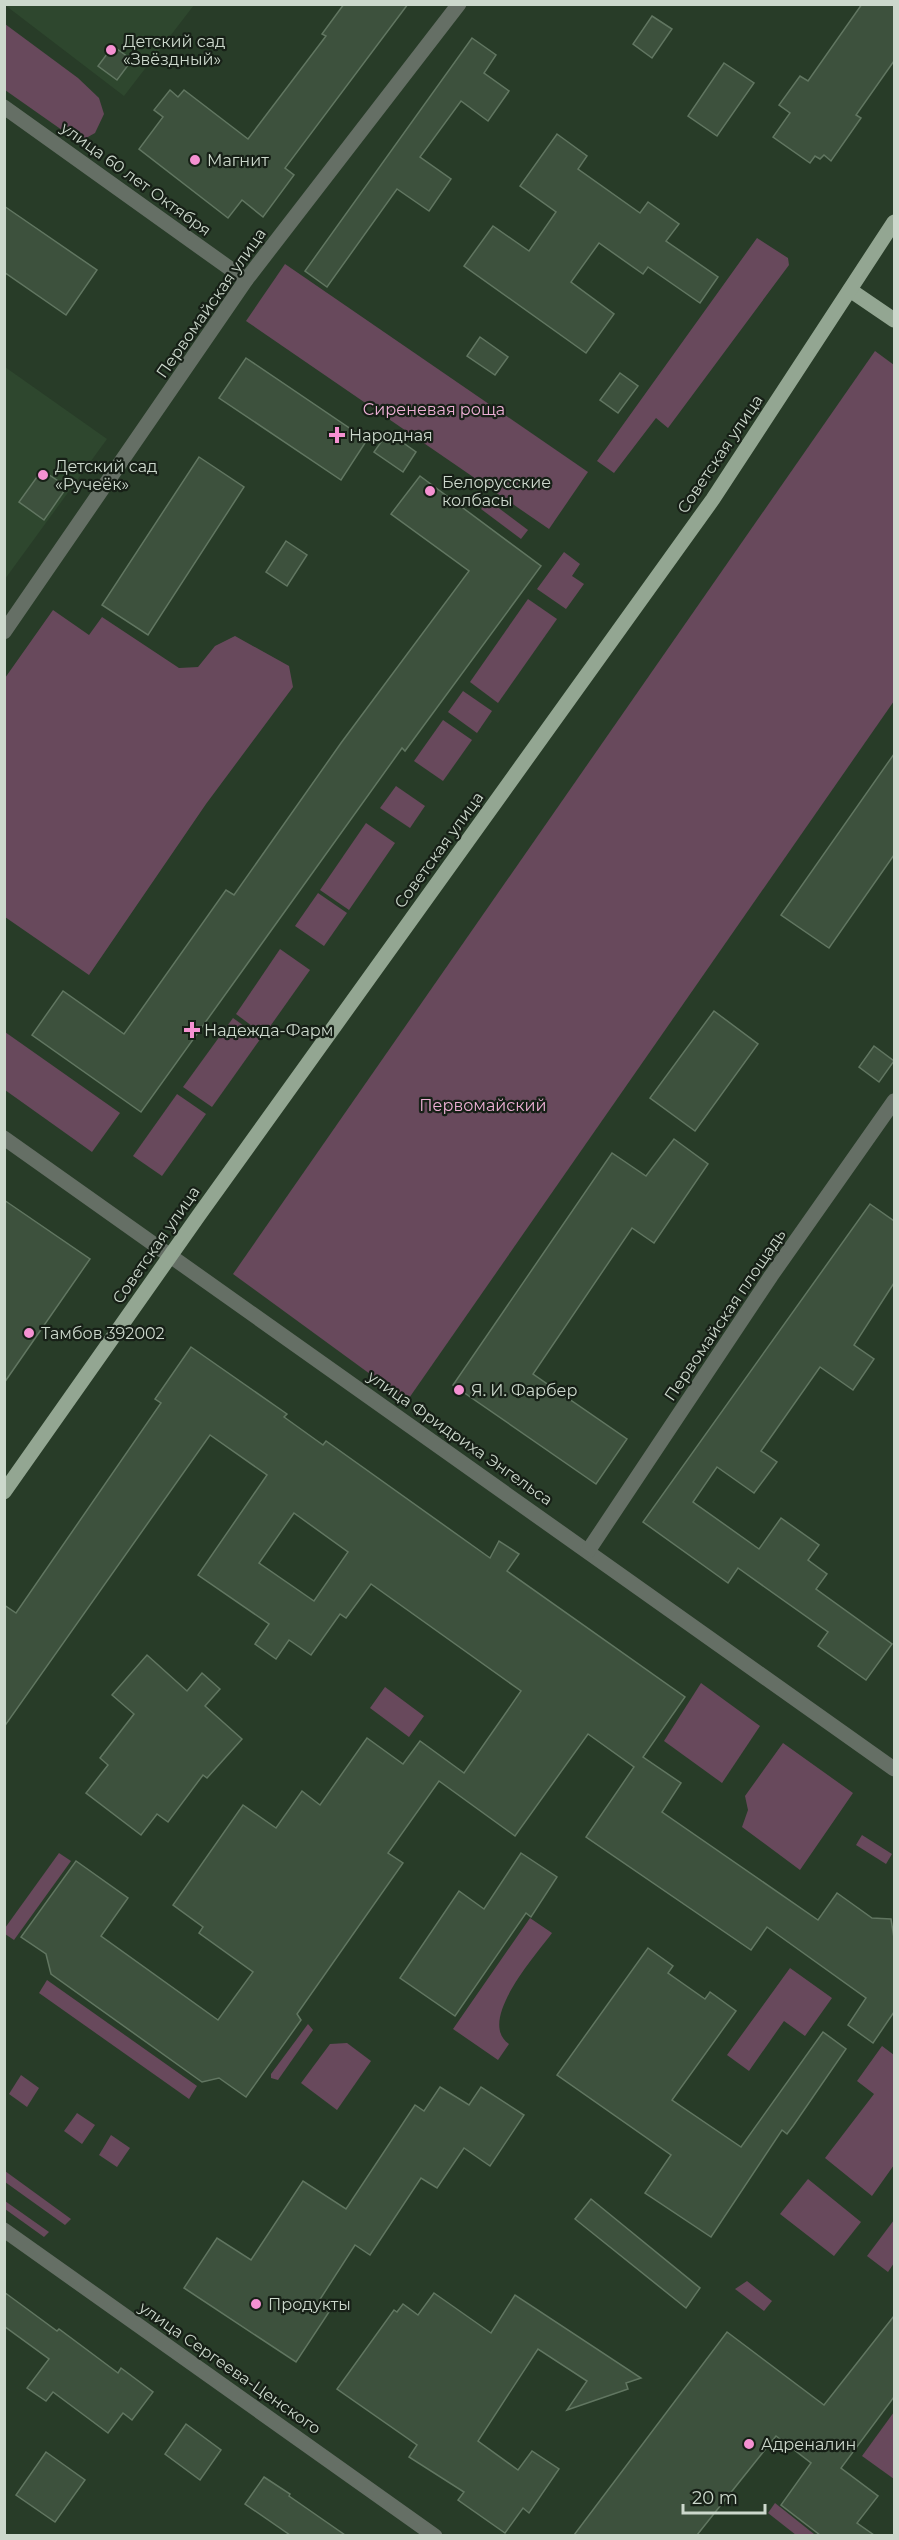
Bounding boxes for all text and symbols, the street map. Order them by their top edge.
place label: Детский сад «Звёздный» [123,32,225,69]
marker: Детский сад «Звёздный» [104,43,118,57]
street label: улица 60 лет Октября [56,118,215,240]
place label: Магнит [207,151,269,170]
marker: Магнит [188,153,202,167]
street label: Первомайская улица [152,225,270,381]
street label: Советская улица [673,391,767,517]
park label: Сиреневая роща [363,400,505,419]
place label: Народная [349,426,433,445]
marker: Народная [330,428,344,442]
place label: Детский сад «Ручеёк» [55,457,157,494]
marker: Детский сад «Ручеёк» [36,468,50,482]
place label: Белорусские колбасы [442,473,551,510]
marker: Белорусские колбасы [423,484,437,498]
street label: Советская улица [390,788,488,912]
place label: Надежда-Фарм [204,1021,333,1040]
marker: Надежда-Фарм [185,1023,199,1037]
park label: Первомайский [419,1096,547,1115]
street label: Советская улица [108,1183,204,1307]
street label: Первомайская площадь [660,1226,790,1404]
place label: Тамбов 392002 [41,1324,165,1343]
marker: Тамбов 392002 [22,1326,36,1340]
street label: улица Фридриха Энгельса [363,1366,556,1509]
place label: Я. И. Фарбер [471,1381,577,1400]
marker: Я. И. Фарбер [452,1383,466,1397]
place label: Продукты [268,2295,351,2314]
street label: улица Сергеева-Ценского [135,2297,325,2438]
marker: Продукты [249,2297,263,2311]
place label: Адреналин [761,2435,856,2454]
marker: Адреналин [742,2437,756,2451]
scale bar [683,2477,766,2515]
text: 20 m [692,2487,738,2509]

